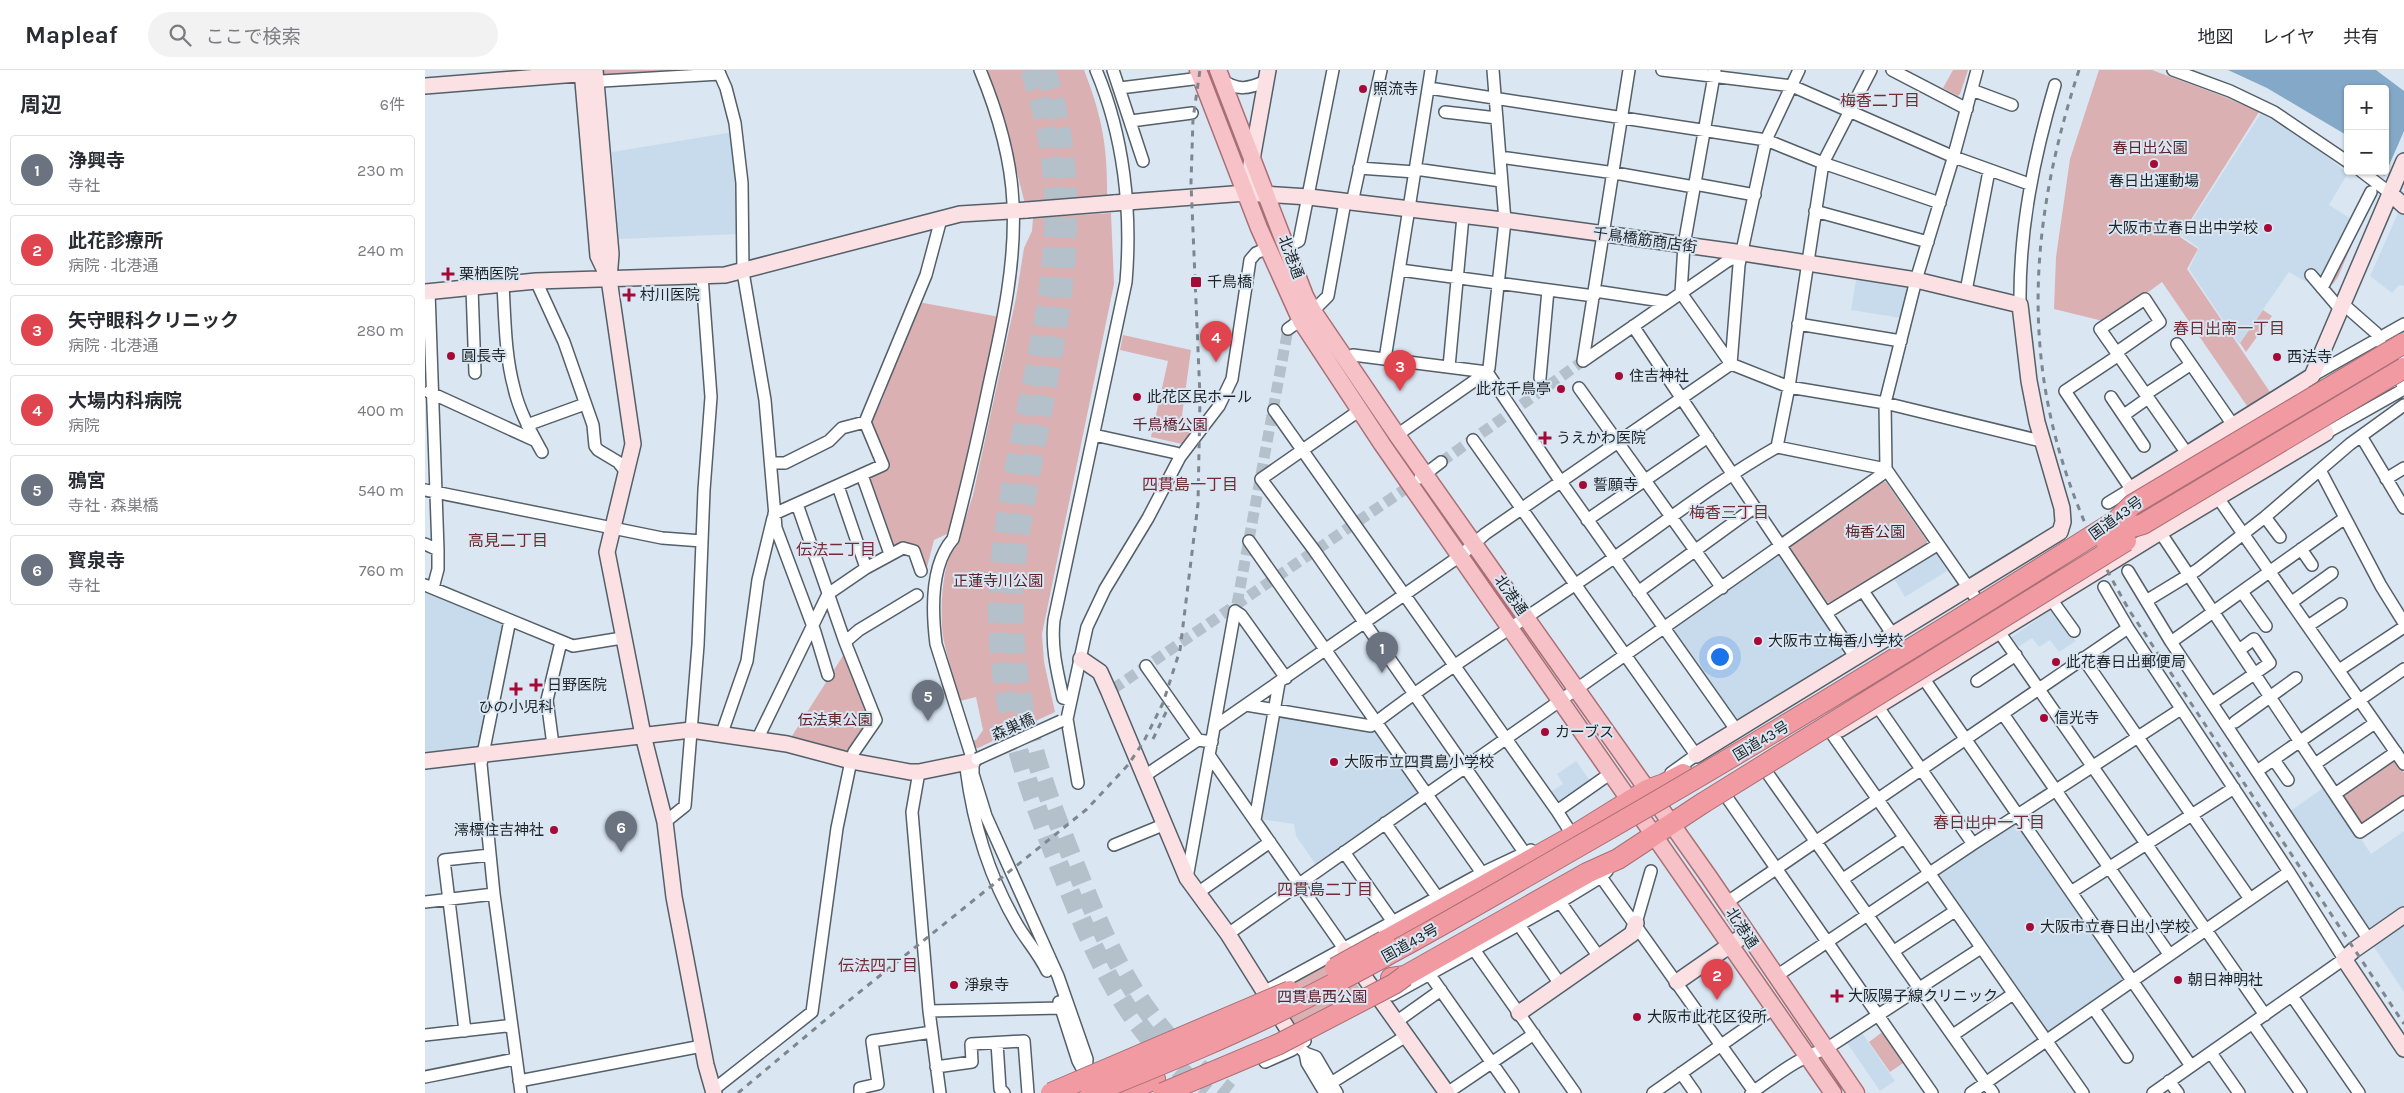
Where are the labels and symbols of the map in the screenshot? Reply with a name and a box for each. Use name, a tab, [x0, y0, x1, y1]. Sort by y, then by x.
place label: 照流寺	[1373, 80, 1418, 98]
marker: 照流寺	[1357, 83, 1369, 95]
district label: 梅香二丁目	[1840, 91, 1920, 110]
park label: 春日出公園	[2112, 139, 2188, 157]
marker: 春日出運動場	[2148, 158, 2160, 170]
place label: 春日出運動場	[2109, 172, 2199, 190]
place label: 大阪市立春日出中学校	[2108, 219, 2258, 237]
marker: 大阪市立春日出中学校	[2262, 222, 2274, 234]
street label: 千鳥橋筋商店街	[1592, 224, 1698, 256]
street label: 北港通	[1275, 233, 1307, 281]
place label: 栗栖医院	[459, 265, 519, 283]
marker: 栗栖医院	[441, 267, 455, 281]
place label: 千鳥橋	[1207, 273, 1252, 291]
marker: 千鳥橋	[1189, 275, 1203, 289]
place label: 村川医院	[640, 286, 700, 304]
marker: 村川医院	[622, 288, 636, 302]
district label: 春日出南一丁目	[2173, 319, 2285, 338]
pin: 4	[1200, 321, 1232, 362]
place label: 圓長寺	[461, 347, 506, 365]
place label: 西法寺	[2287, 348, 2332, 366]
marker: 圓長寺	[445, 350, 457, 362]
pin: 3	[1384, 350, 1416, 391]
marker: 西法寺	[2271, 351, 2283, 363]
place label: 住吉神社	[1629, 367, 1689, 385]
marker: 住吉神社	[1613, 370, 1625, 382]
place label: 此花千鳥亭	[1476, 380, 1551, 398]
marker: 此花千鳥亭	[1555, 383, 1567, 395]
place label: 此花区民ホール	[1147, 388, 1252, 406]
marker: 此花区民ホール	[1131, 391, 1143, 403]
park label: 千鳥橋公園	[1132, 416, 1208, 434]
place label: うえかわ医院	[1556, 429, 1646, 447]
marker: うえかわ医院	[1538, 431, 1552, 445]
district label: 四貫島一丁目	[1142, 475, 1238, 494]
place label: 誓願寺	[1593, 476, 1638, 494]
marker: 誓願寺	[1577, 479, 1589, 491]
street label: 国道43号	[2086, 492, 2146, 544]
district label: 梅香三丁目	[1689, 503, 1769, 522]
park label: 梅香公園	[1845, 523, 1905, 541]
district label: 高見二丁目	[468, 531, 548, 550]
district label: 伝法二丁目	[796, 540, 876, 559]
street label: 北港通	[1491, 571, 1531, 619]
park label: 正蓮寺川公園	[953, 572, 1043, 590]
pin: 1	[1366, 632, 1398, 673]
place label: 大阪市立梅香小学校	[1768, 632, 1903, 650]
marker: 大阪市立梅香小学校	[1752, 635, 1764, 647]
your location	[1707, 644, 1733, 670]
place label: 此花春日出郵便局	[2066, 653, 2186, 671]
marker: 此花春日出郵便局	[2050, 656, 2062, 668]
place label: 日野医院	[547, 676, 607, 694]
marker: 日野医院	[529, 678, 543, 692]
pin: 5	[912, 680, 944, 721]
marker: ひの小児科	[509, 682, 523, 696]
place label: ひの小児科	[478, 698, 554, 716]
place label: 信光寺	[2054, 709, 2099, 727]
street label: 森巣橋	[989, 710, 1037, 744]
park label: 伝法東公園	[797, 711, 873, 729]
marker: 信光寺	[2038, 712, 2050, 724]
street label: 国道43号	[1730, 717, 1792, 765]
place label: カーブス	[1555, 723, 1614, 741]
marker: カーブス	[1539, 726, 1551, 738]
place label: 大阪市立四貫島小学校	[1344, 753, 1494, 771]
marker: 大阪市立四貫島小学校	[1328, 756, 1340, 768]
pin: 6	[605, 811, 637, 852]
district label: 春日出中一丁目	[1933, 813, 2045, 832]
place label: 澪標住吉神社	[454, 821, 544, 839]
marker: 澪標住吉神社	[548, 824, 560, 836]
district label: 四貫島二丁目	[1277, 880, 1373, 899]
street label: 北港通	[1722, 904, 1762, 952]
place label: 大阪市立春日出小学校	[2040, 918, 2190, 936]
street label: 国道43号	[1378, 920, 1442, 966]
marker: 大阪市立春日出小学校	[2024, 921, 2036, 933]
district label: 伝法四丁目	[838, 956, 918, 975]
pin: 2	[1701, 959, 1733, 1000]
place label: 朝日神明社	[2188, 971, 2263, 989]
marker: 朝日神明社	[2172, 974, 2184, 986]
place label: 淨泉寺	[964, 976, 1009, 994]
marker: 淨泉寺	[948, 979, 960, 991]
place label: 大阪陽子線クリニック	[1848, 987, 1998, 1005]
park label: 四貫島西公園	[1277, 988, 1367, 1006]
marker: 大阪陽子線クリニック	[1830, 989, 1844, 1003]
place label: 大阪市此花区役所	[1647, 1008, 1767, 1026]
marker: 大阪市此花区役所	[1631, 1011, 1643, 1023]

